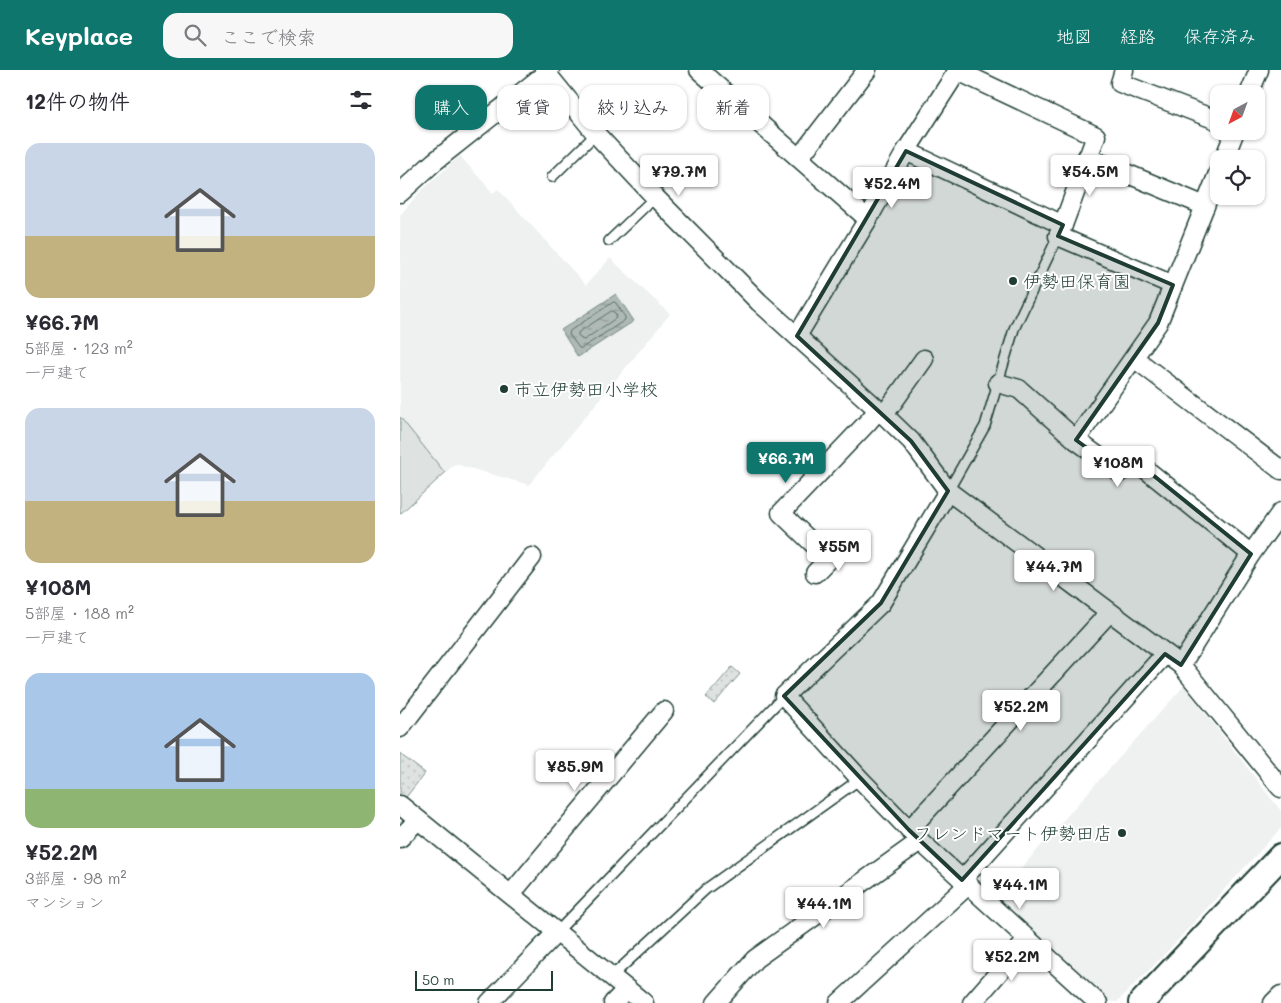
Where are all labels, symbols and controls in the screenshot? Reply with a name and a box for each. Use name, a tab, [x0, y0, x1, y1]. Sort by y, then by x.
search box	[163, 13, 513, 58]
text: Keyplace	[25, 20, 133, 51]
icon: search	[181, 21, 209, 49]
text: ここで検索	[221, 24, 316, 49]
text: 地図	[1056, 24, 1092, 48]
text: 経路	[1120, 24, 1156, 48]
text: 保存済み	[1184, 24, 1256, 48]
chip: 購入	[415, 85, 487, 130]
chip: 賃貸	[497, 85, 569, 130]
chip: 絞り込み	[579, 85, 687, 130]
chip: 新着	[697, 85, 769, 130]
north arrow	[1210, 85, 1265, 140]
map controls	[1210, 85, 1265, 205]
icon: filters	[347, 86, 375, 114]
text: 12件の物件	[25, 87, 130, 114]
button: locate	[1210, 150, 1265, 205]
pin: ¥79.7M	[638, 154, 720, 197]
pin: ¥54.5M	[1049, 154, 1131, 197]
text: ¥79.7M	[651, 160, 707, 181]
text: ¥54.5M	[1061, 160, 1119, 181]
pin: ¥52.4M	[851, 166, 933, 209]
text: ¥52.4M	[864, 172, 920, 193]
icon: home	[155, 175, 245, 265]
place label: 伊勢田保育園	[1023, 269, 1131, 293]
marker: 伊勢田保育園	[1007, 275, 1019, 287]
text: ¥66.7M	[25, 308, 99, 335]
text: 5部屋 · 123 m²	[25, 337, 133, 358]
text: 一戸建て	[25, 361, 89, 382]
place label: 市立伊勢田小学校	[514, 377, 658, 401]
marker: 市立伊勢田小学校	[498, 383, 510, 395]
icon: home	[155, 440, 245, 530]
pin: ¥66.7M	[745, 442, 827, 484]
pin: ¥108M	[1083, 446, 1153, 488]
text: ¥66.7M	[758, 447, 814, 468]
text: ¥108M	[1093, 451, 1143, 472]
pin: ¥55M	[809, 530, 869, 572]
text: ¥55M	[818, 535, 860, 556]
pin: ¥44.7M	[1013, 550, 1095, 592]
text: ¥44.7M	[1025, 555, 1083, 576]
text: ¥108M	[25, 573, 92, 600]
text: 5部屋 · 188 m²	[25, 602, 134, 623]
text: 一戸建て	[25, 626, 89, 647]
pin: ¥52.2M	[980, 690, 1062, 732]
text: ¥52.2M	[993, 695, 1049, 716]
icon: home	[155, 705, 245, 795]
pin: ¥85.9M	[534, 750, 616, 792]
text: ¥85.9M	[546, 755, 604, 776]
place label: フレンドマート伊勢田店	[914, 821, 1112, 845]
marker: フレンドマート伊勢田店	[1116, 827, 1128, 839]
text: ¥52.2M	[25, 838, 98, 865]
text: 3部屋 · 98 m²	[25, 867, 127, 888]
pin: ¥44.1M	[979, 868, 1061, 910]
text: ¥44.1M	[992, 873, 1048, 894]
pin: ¥44.1M	[783, 886, 865, 929]
text: マンション	[25, 891, 104, 912]
text: ¥44.1M	[796, 892, 852, 913]
pin: ¥52.2M	[971, 940, 1053, 982]
text: ¥52.2M	[984, 945, 1040, 966]
scale bar	[415, 968, 552, 991]
text: 50 m	[422, 970, 454, 989]

